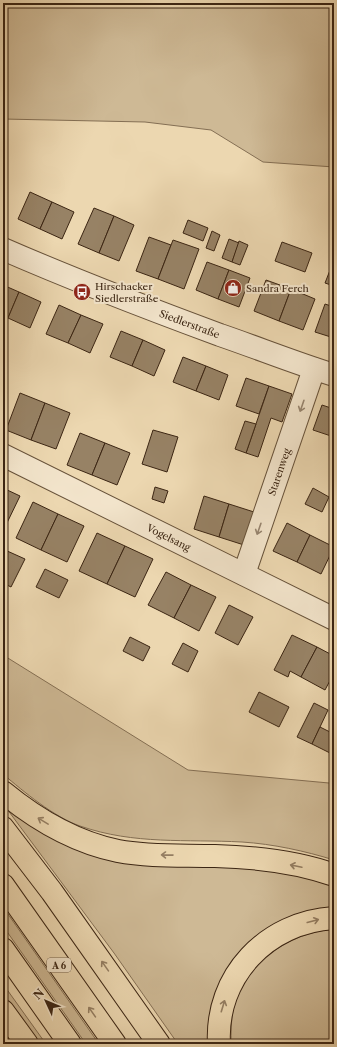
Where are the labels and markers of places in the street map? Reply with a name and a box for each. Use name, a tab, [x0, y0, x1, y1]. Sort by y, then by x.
shop icon: Sandra Ferch	[223, 278, 243, 298]
place label: Hirschacker Siedlerstraße	[95, 280, 159, 305]
bus stop icon: Hirschacker Siedlerstraße	[72, 282, 92, 302]
place label: Sandra Ferch	[246, 282, 310, 295]

